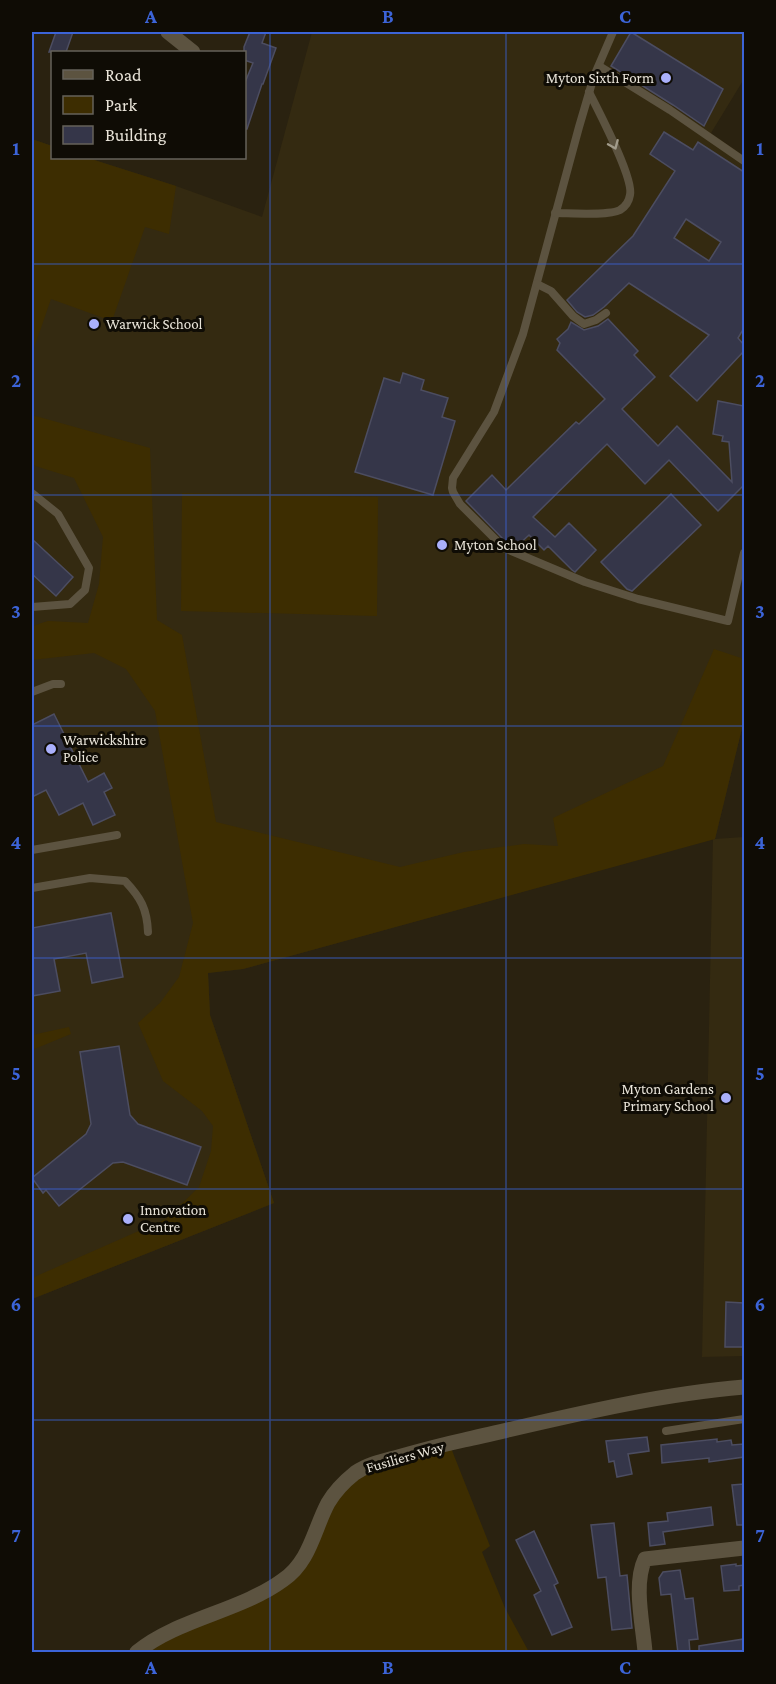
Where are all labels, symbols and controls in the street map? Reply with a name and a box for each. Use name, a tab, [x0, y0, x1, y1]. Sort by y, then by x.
text: A	[144, 5, 158, 27]
text: B	[382, 5, 394, 27]
text: C	[619, 5, 631, 27]
legend	[51, 51, 246, 159]
text: Road	[105, 65, 142, 85]
place label: Myton Sixth Form	[546, 70, 654, 87]
marker: Myton Sixth Form	[659, 71, 673, 85]
text: Park	[105, 95, 137, 115]
text: Building	[105, 125, 167, 145]
text: 1	[12, 137, 20, 159]
text: 1	[756, 137, 764, 159]
one-way arrow	[607, 138, 619, 149]
place label: Warwick School	[106, 316, 203, 332]
marker: Warwick School	[87, 317, 101, 331]
text: 2	[11, 369, 21, 391]
text: 2	[755, 369, 765, 391]
place label: Myton School	[454, 537, 537, 554]
marker: Myton School	[435, 538, 449, 552]
text: 3	[11, 600, 21, 622]
text: 3	[755, 600, 765, 622]
place label: Warwickshire Police	[63, 732, 147, 765]
marker: Warwickshire Police	[44, 742, 58, 756]
text: 4	[11, 831, 22, 853]
text: 4	[755, 831, 766, 853]
text: 5	[11, 1062, 21, 1084]
text: 5	[755, 1062, 765, 1084]
place label: Myton Gardens Primary School	[622, 1081, 714, 1115]
marker: Myton Gardens Primary School	[719, 1091, 733, 1105]
place label: Innovation Centre	[140, 1202, 206, 1235]
marker: Innovation Centre	[121, 1212, 135, 1226]
text: 6	[11, 1293, 21, 1315]
text: 6	[755, 1293, 765, 1315]
street label: Fusiliers Way	[364, 1438, 446, 1477]
text: 7	[11, 1524, 21, 1546]
text: 7	[755, 1524, 765, 1546]
text: A	[144, 1656, 158, 1678]
text: B	[382, 1656, 394, 1678]
text: C	[619, 1656, 631, 1678]

